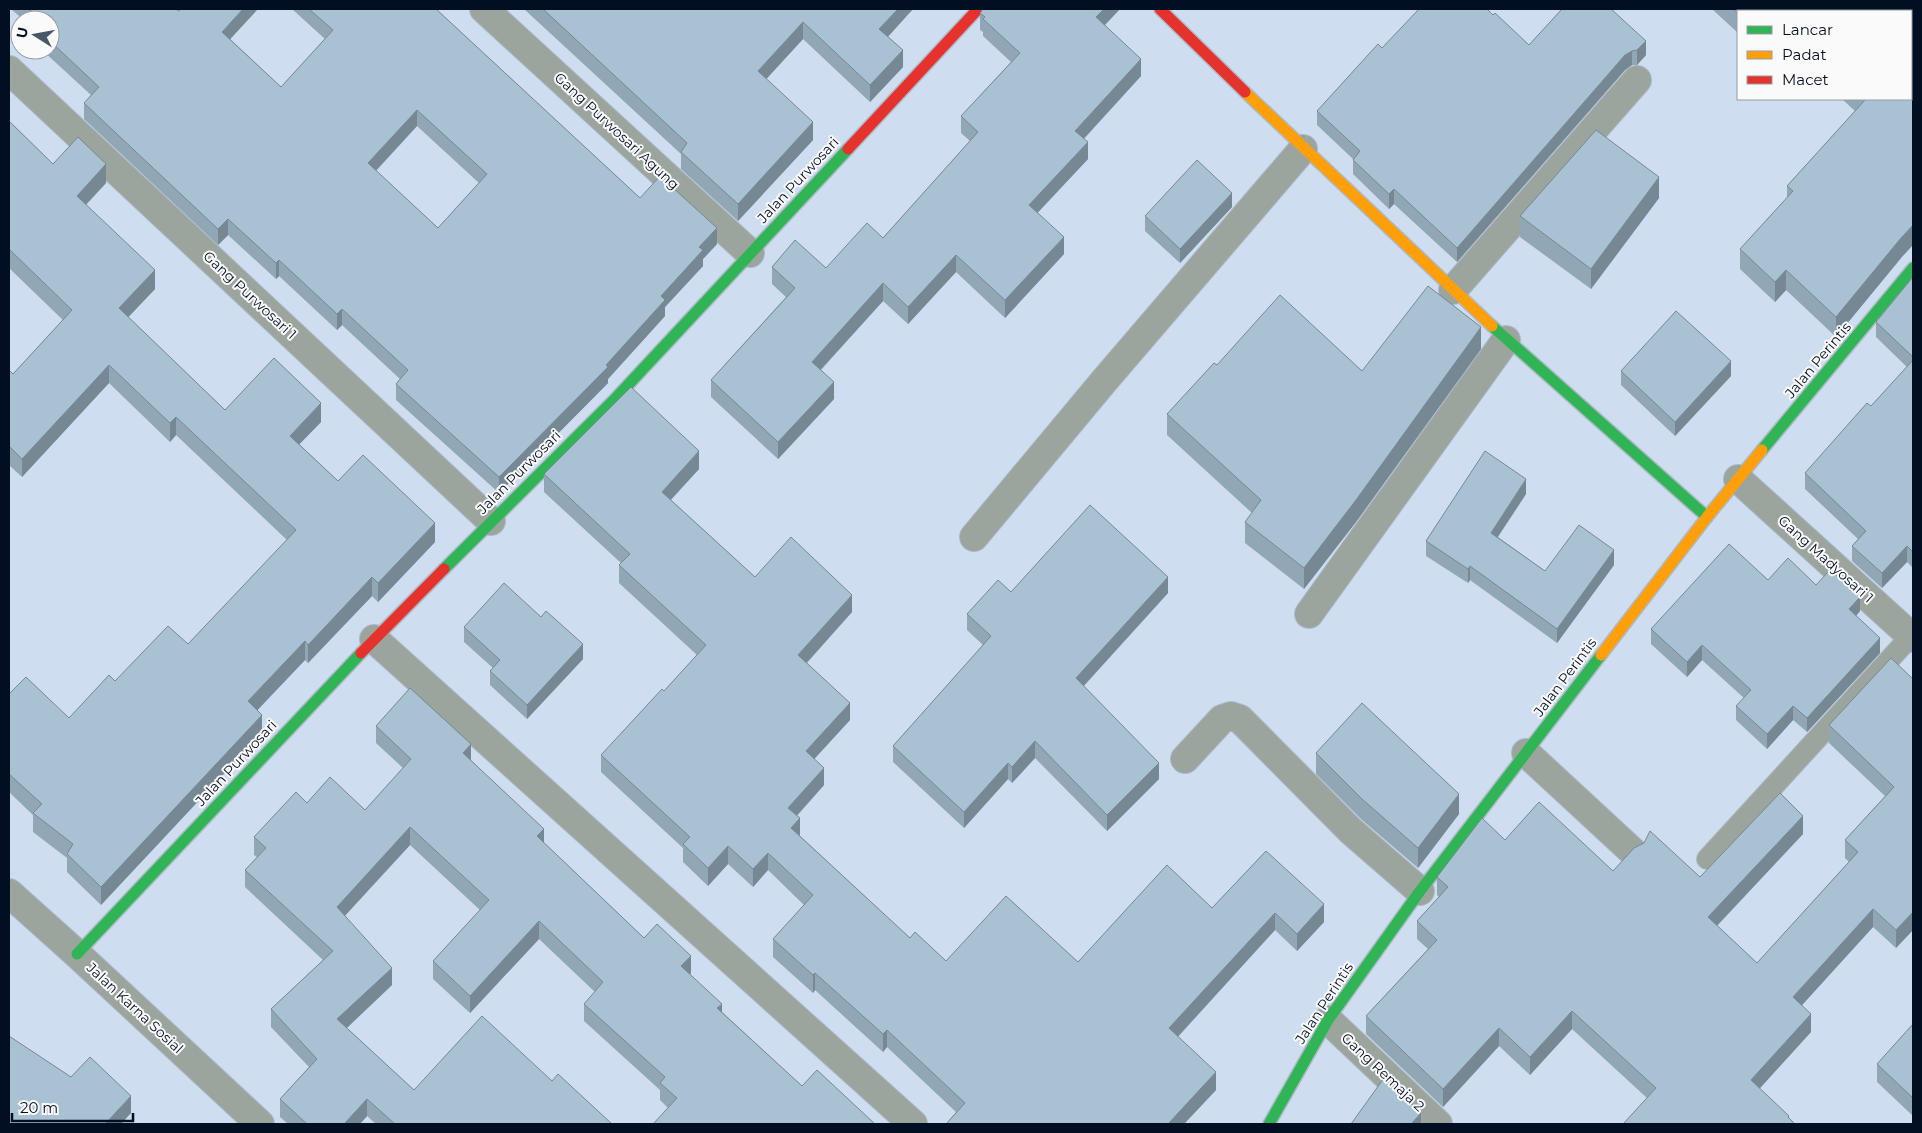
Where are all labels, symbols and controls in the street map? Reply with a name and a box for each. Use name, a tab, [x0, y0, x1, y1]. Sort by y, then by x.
north arrow	[10, 10, 60, 60]
legend	[1737, 10, 1912, 100]
text: Lancar	[1782, 20, 1833, 39]
text: U	[12, 25, 32, 40]
text: Padat	[1782, 45, 1827, 64]
street label: Gang Purwosari Agung	[551, 68, 683, 194]
text: Macet	[1782, 70, 1829, 89]
street label: Jalan Purwosari	[753, 133, 842, 227]
street label: Gang Purwosari 1	[200, 247, 300, 343]
street label: Jalan Perintis	[1780, 318, 1855, 402]
street label: Jalan Purwosari	[473, 426, 565, 518]
street label: Gang Madyosari 1	[1775, 511, 1877, 607]
street label: Jalan Perintis	[1529, 634, 1601, 721]
street label: Jalan Purwosari	[191, 716, 280, 810]
street label: Jalan Karna Sosial	[82, 958, 187, 1057]
street label: Jalan Perintis	[1290, 959, 1357, 1048]
street label: Gang Remaja 2	[1338, 1029, 1428, 1115]
scale bar	[12, 1090, 134, 1122]
text: 20 m	[20, 1098, 58, 1117]

